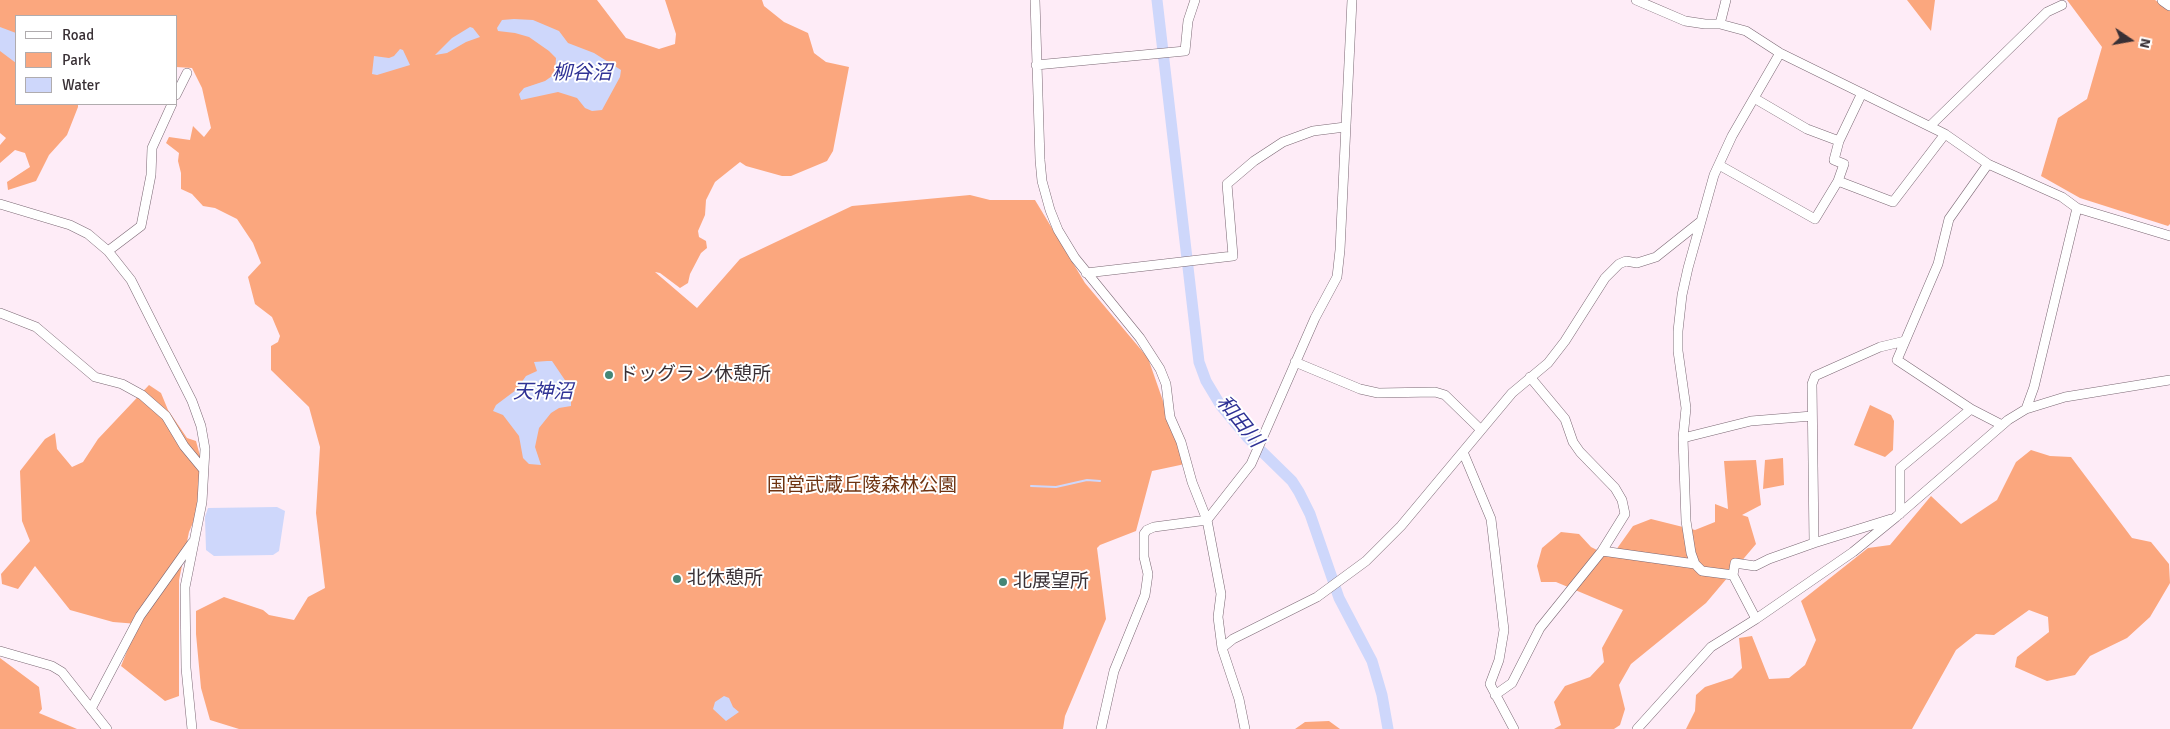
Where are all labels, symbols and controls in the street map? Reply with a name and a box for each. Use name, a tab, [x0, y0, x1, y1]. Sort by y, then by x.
legend	[15, 15, 178, 105]
north arrow	[2105, 15, 2155, 65]
text: Road	[62, 26, 94, 44]
text: N	[2136, 37, 2154, 50]
text: Park	[62, 51, 91, 69]
water label: 柳谷沼	[552, 62, 612, 86]
text: Water	[62, 76, 100, 94]
place label: ドッグラン休憩所	[619, 364, 771, 386]
marker: ドッグラン休憩所	[603, 369, 615, 381]
water label: 天神沼	[513, 381, 573, 405]
water label: 和田川	[1211, 391, 1267, 453]
park label: 国営武蔵丘陵森林公園	[767, 475, 957, 497]
place label: 北休憩所	[687, 568, 763, 590]
place label: 北展望所	[1013, 571, 1089, 593]
marker: 北休憩所	[671, 573, 683, 585]
marker: 北展望所	[997, 576, 1009, 588]

